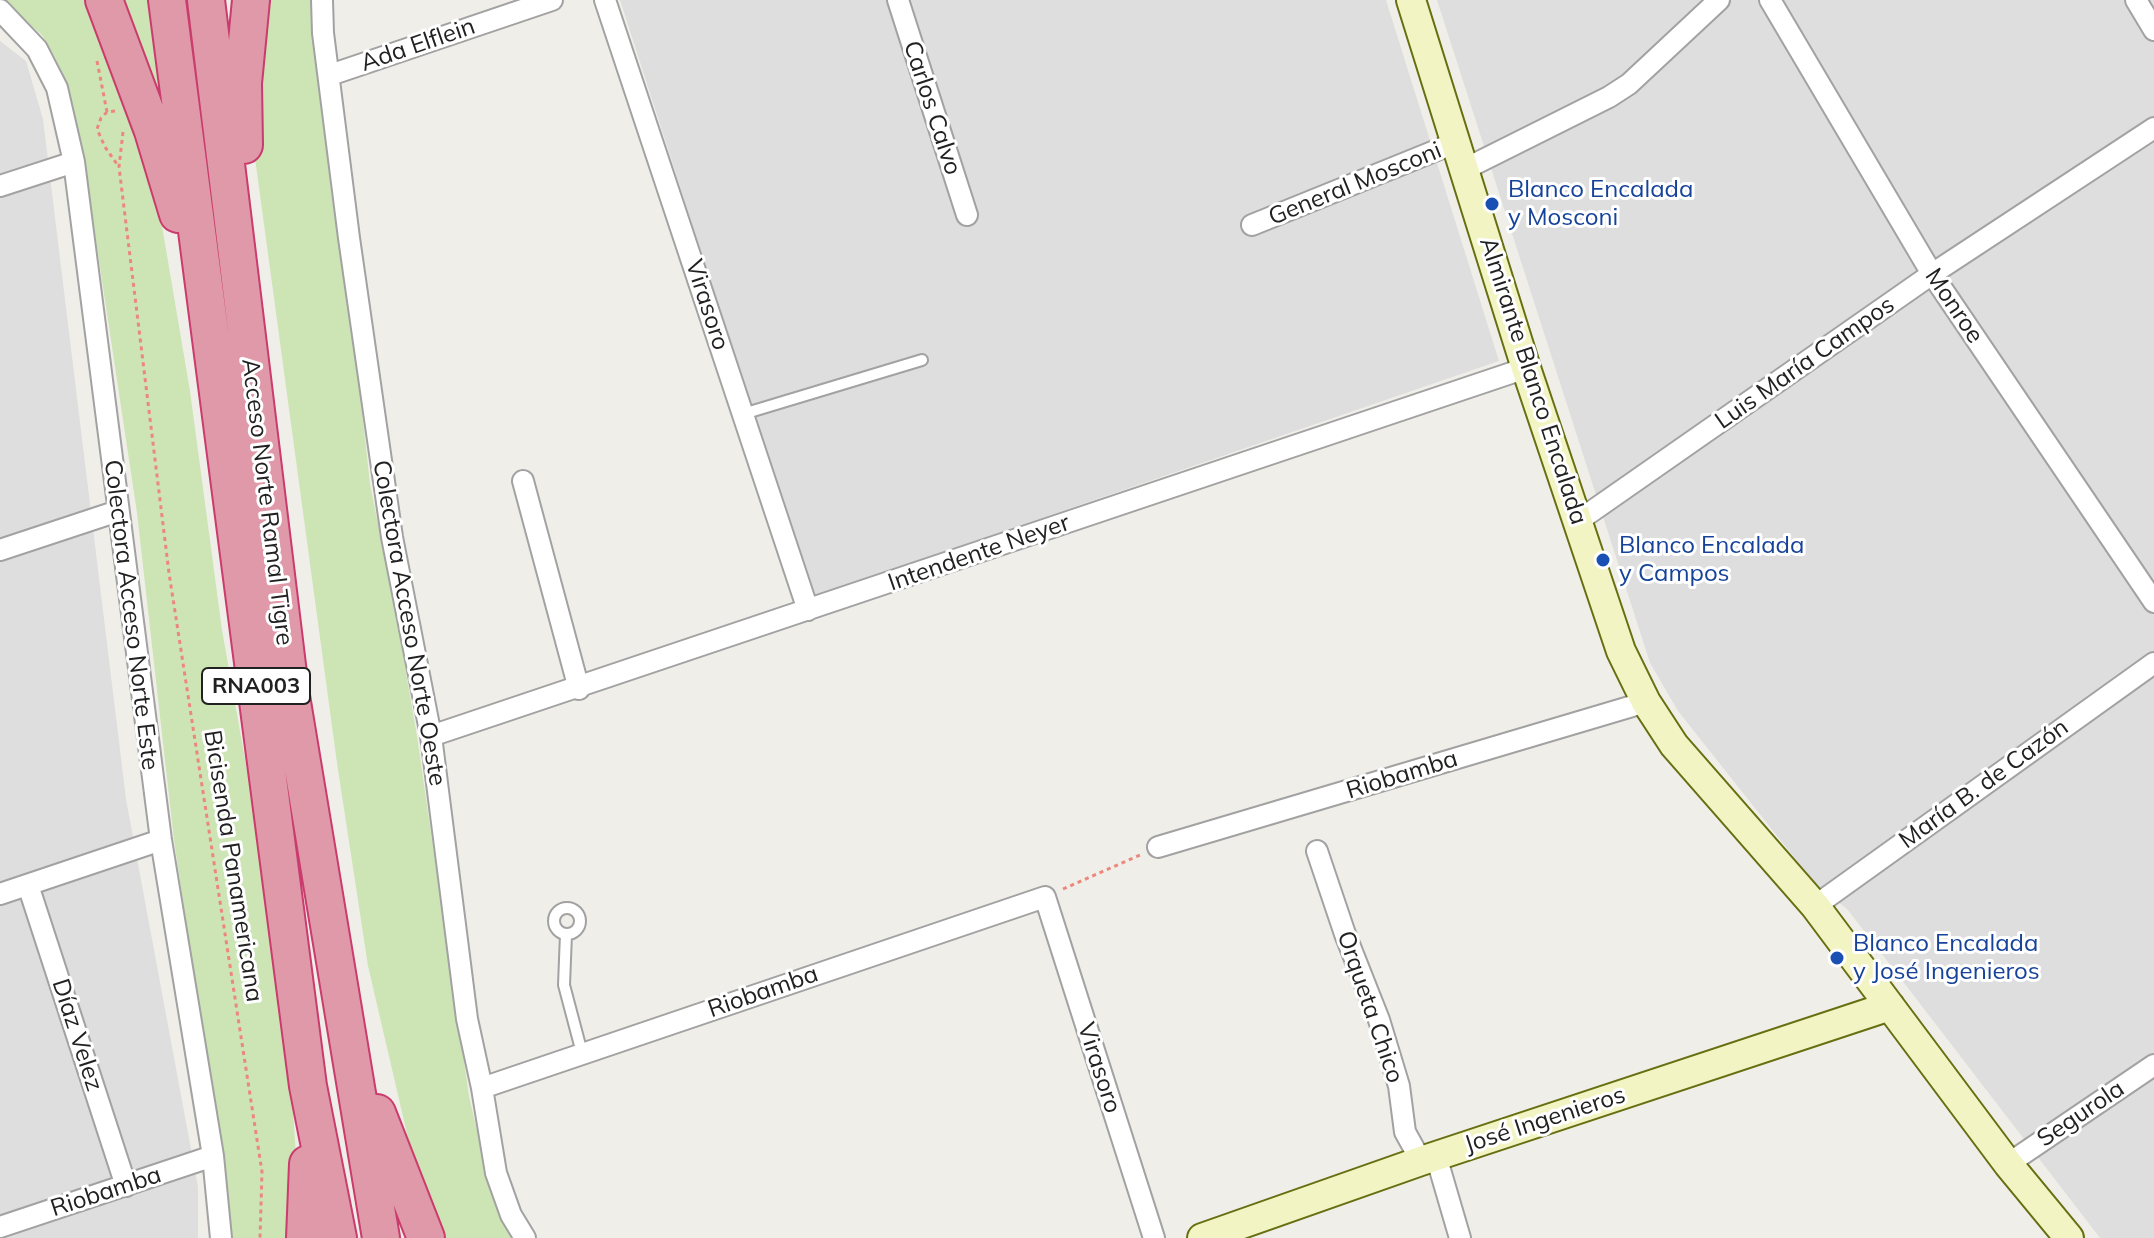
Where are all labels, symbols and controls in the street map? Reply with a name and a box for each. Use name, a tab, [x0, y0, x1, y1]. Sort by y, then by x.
street label: Ada Elflein	[357, 12, 479, 78]
street label: Carlos Calvo	[897, 37, 967, 179]
street label: General Mosconi	[1264, 136, 1446, 232]
place label: Blanco Encalada y Mosconi	[1508, 176, 1693, 232]
marker: Blanco Encalada y Mosconi	[1483, 195, 1501, 213]
street label: Almirante Blanco Encalada	[1473, 234, 1593, 528]
street label: Virasoro	[679, 256, 735, 354]
street label: Monroe	[1919, 263, 1989, 349]
street label: Luis María Campos	[1710, 290, 1900, 436]
street label: Acceso Norte Ramal Tigre	[235, 357, 299, 647]
street label: Colectora Acceso Norte Este	[98, 458, 164, 772]
street label: Colectora Acceso Norte Oeste	[366, 458, 452, 788]
street label: Intendente Neyer	[885, 508, 1073, 598]
place label: Blanco Encalada y Campos	[1619, 532, 1804, 588]
marker: Blanco Encalada y Campos	[1594, 551, 1612, 569]
road number: RNA003	[202, 668, 310, 704]
street label: María B. de Cazón	[1894, 713, 2074, 855]
street label: Bicisenda Panamericana	[197, 728, 269, 1004]
street label: Riobamba	[1343, 744, 1461, 806]
street label: Orqueta Chico	[1331, 927, 1409, 1087]
place label: Blanco Encalada y José Ingenieros	[1853, 930, 2040, 986]
marker: Blanco Encalada y José Ingenieros	[1828, 949, 1846, 967]
street label: Riobamba	[704, 960, 822, 1024]
street label: Díaz Velez	[45, 975, 109, 1095]
street label: Virasoro	[1071, 1019, 1127, 1117]
street label: Segurola	[2032, 1074, 2130, 1154]
street label: José Ingenieros	[1461, 1080, 1629, 1160]
street label: Riobamba	[47, 1161, 165, 1223]

